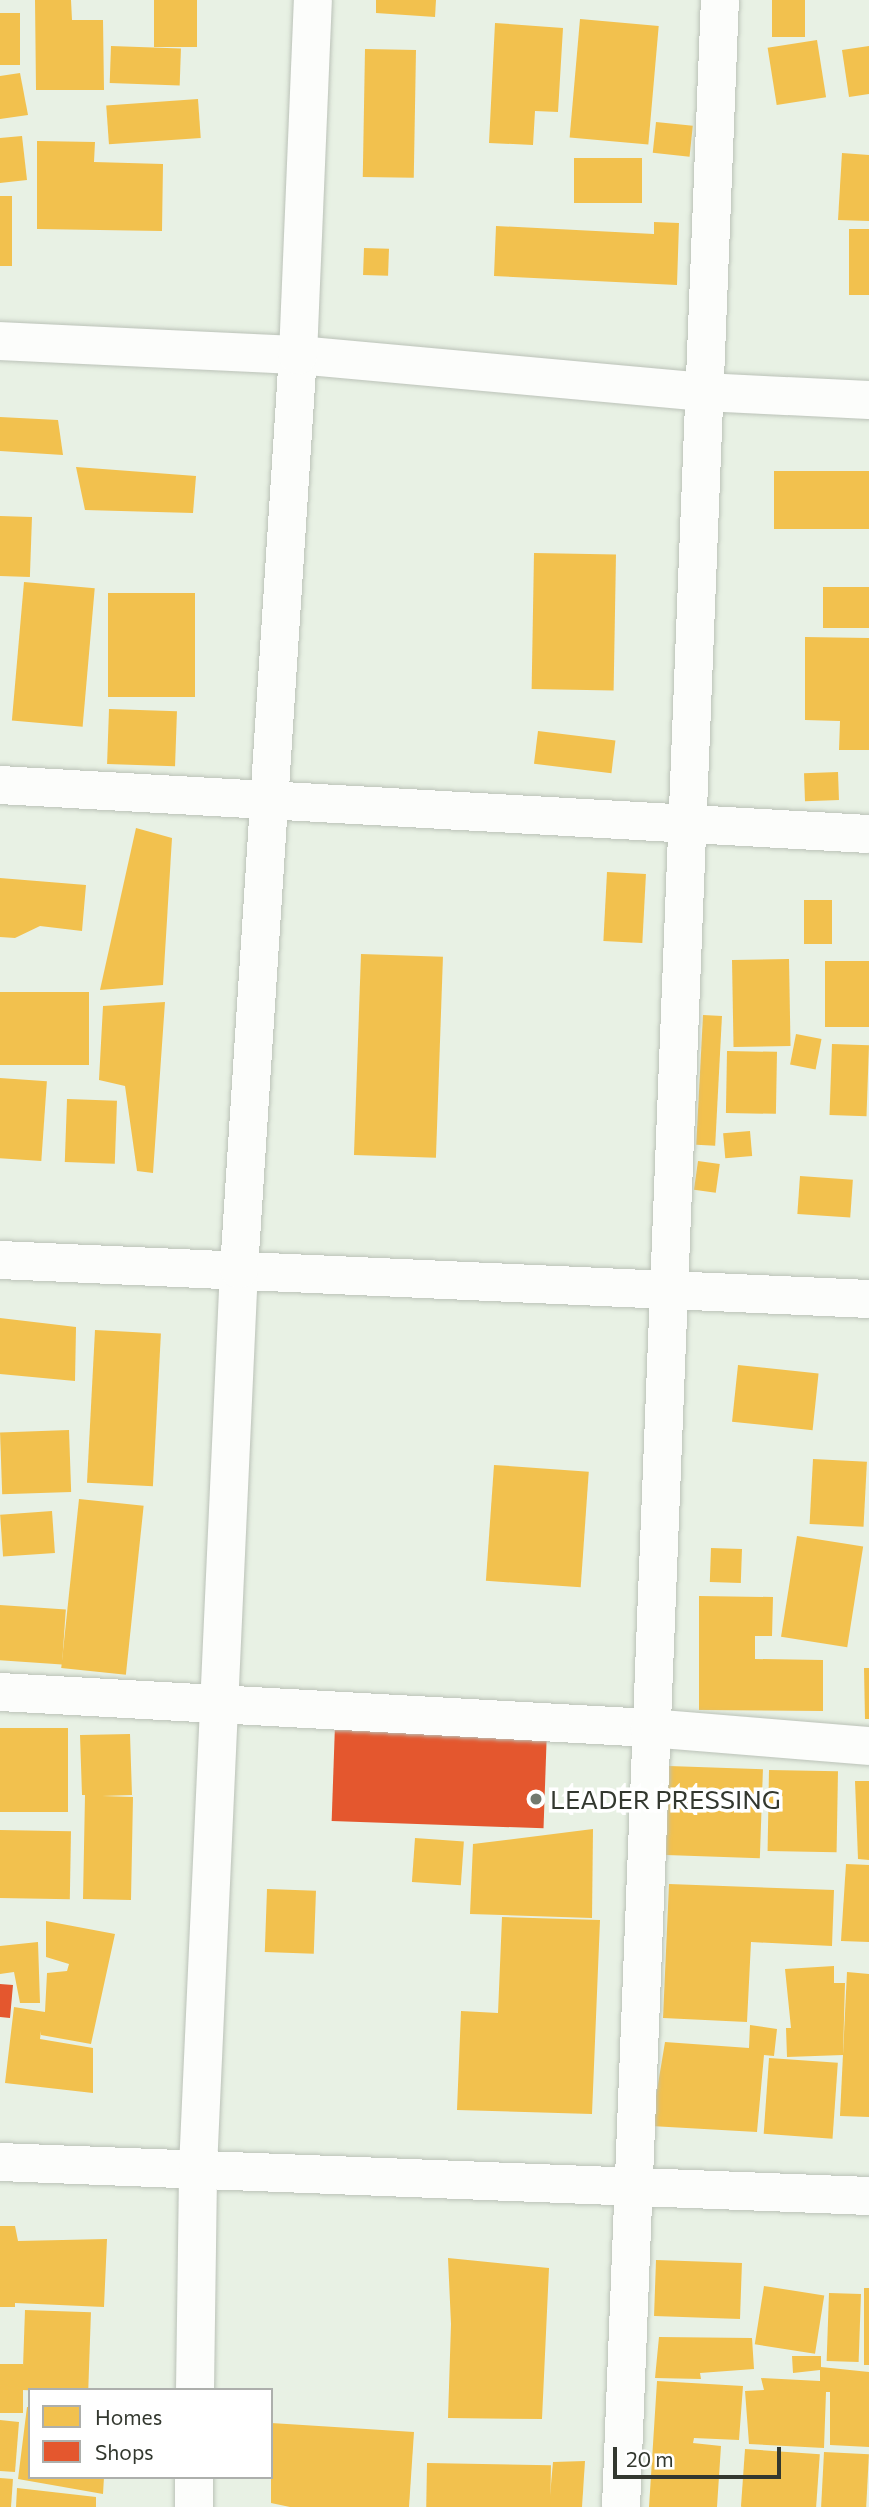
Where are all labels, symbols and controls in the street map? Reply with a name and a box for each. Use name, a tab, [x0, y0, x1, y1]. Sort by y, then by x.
place label: LEADER PRESSING	[550, 1783, 781, 1815]
marker: LEADER PRESSING	[528, 1791, 544, 1807]
legend	[28, 2388, 273, 2479]
text: Homes	[95, 2404, 162, 2429]
scale bar	[617, 2434, 785, 2478]
text: Shops	[95, 2439, 154, 2464]
text: 20 m	[626, 2446, 674, 2471]

